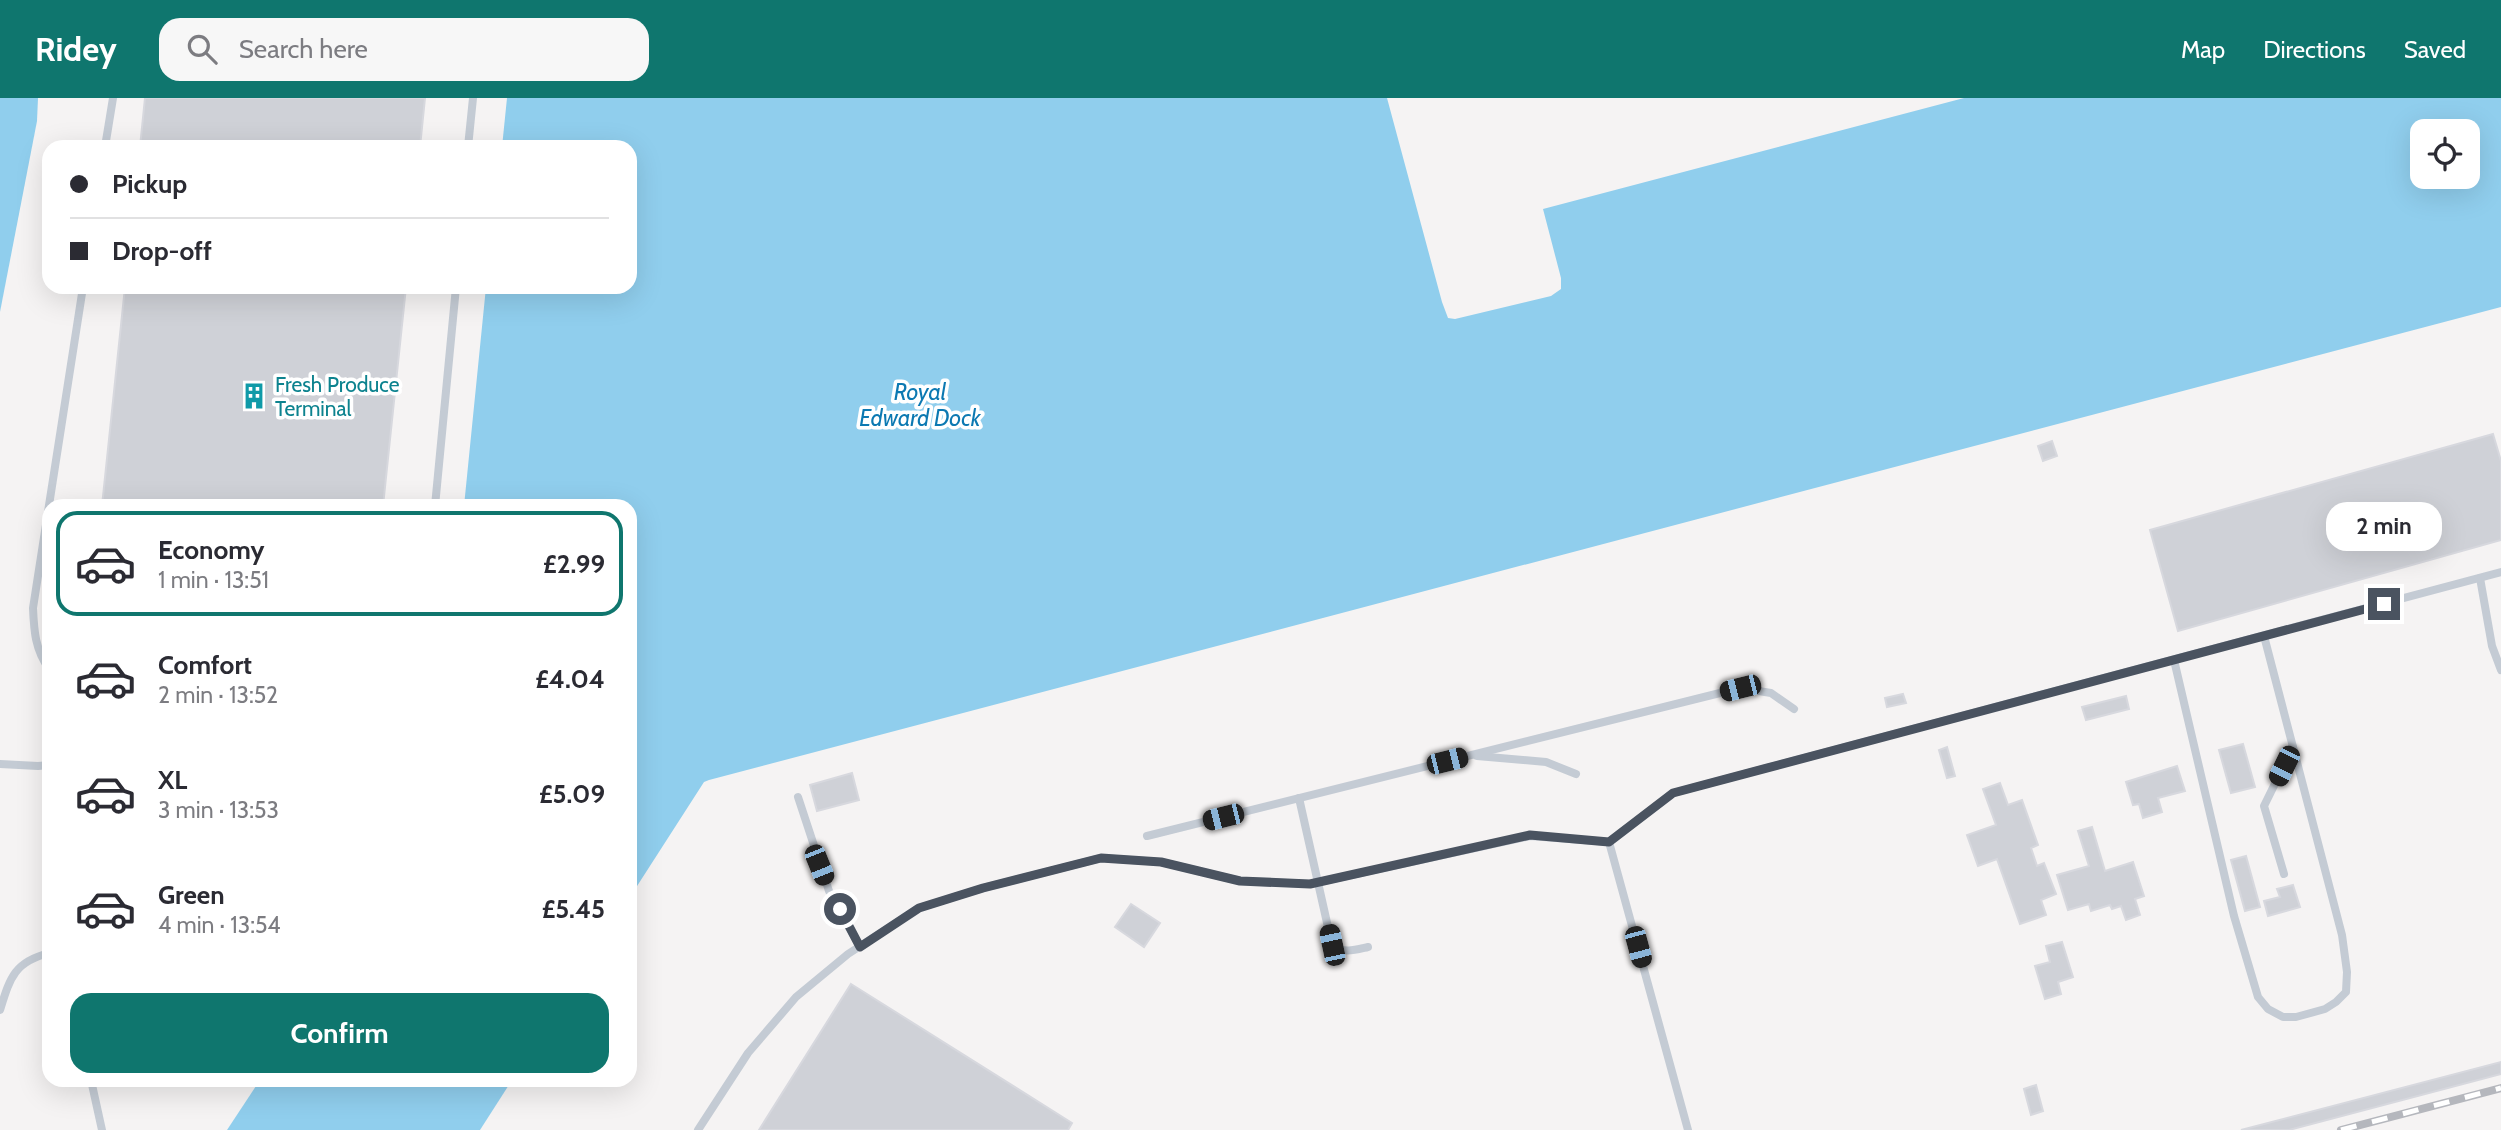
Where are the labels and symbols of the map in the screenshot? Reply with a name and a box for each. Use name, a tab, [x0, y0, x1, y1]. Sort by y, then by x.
place label: Fresh Produce Terminal	[275, 372, 400, 421]
water label: Royal Edward Dock	[859, 378, 982, 432]
building icon: Fresh Produce Terminal	[239, 381, 269, 411]
callout: 2 min	[2326, 503, 2442, 552]
route end	[2368, 588, 2400, 620]
car	[1718, 673, 1763, 703]
car	[2266, 743, 2303, 789]
car	[1425, 746, 1470, 776]
car	[1201, 802, 1246, 832]
car	[802, 842, 837, 888]
route start	[824, 893, 856, 925]
car	[1318, 922, 1347, 968]
car	[1623, 924, 1654, 970]

